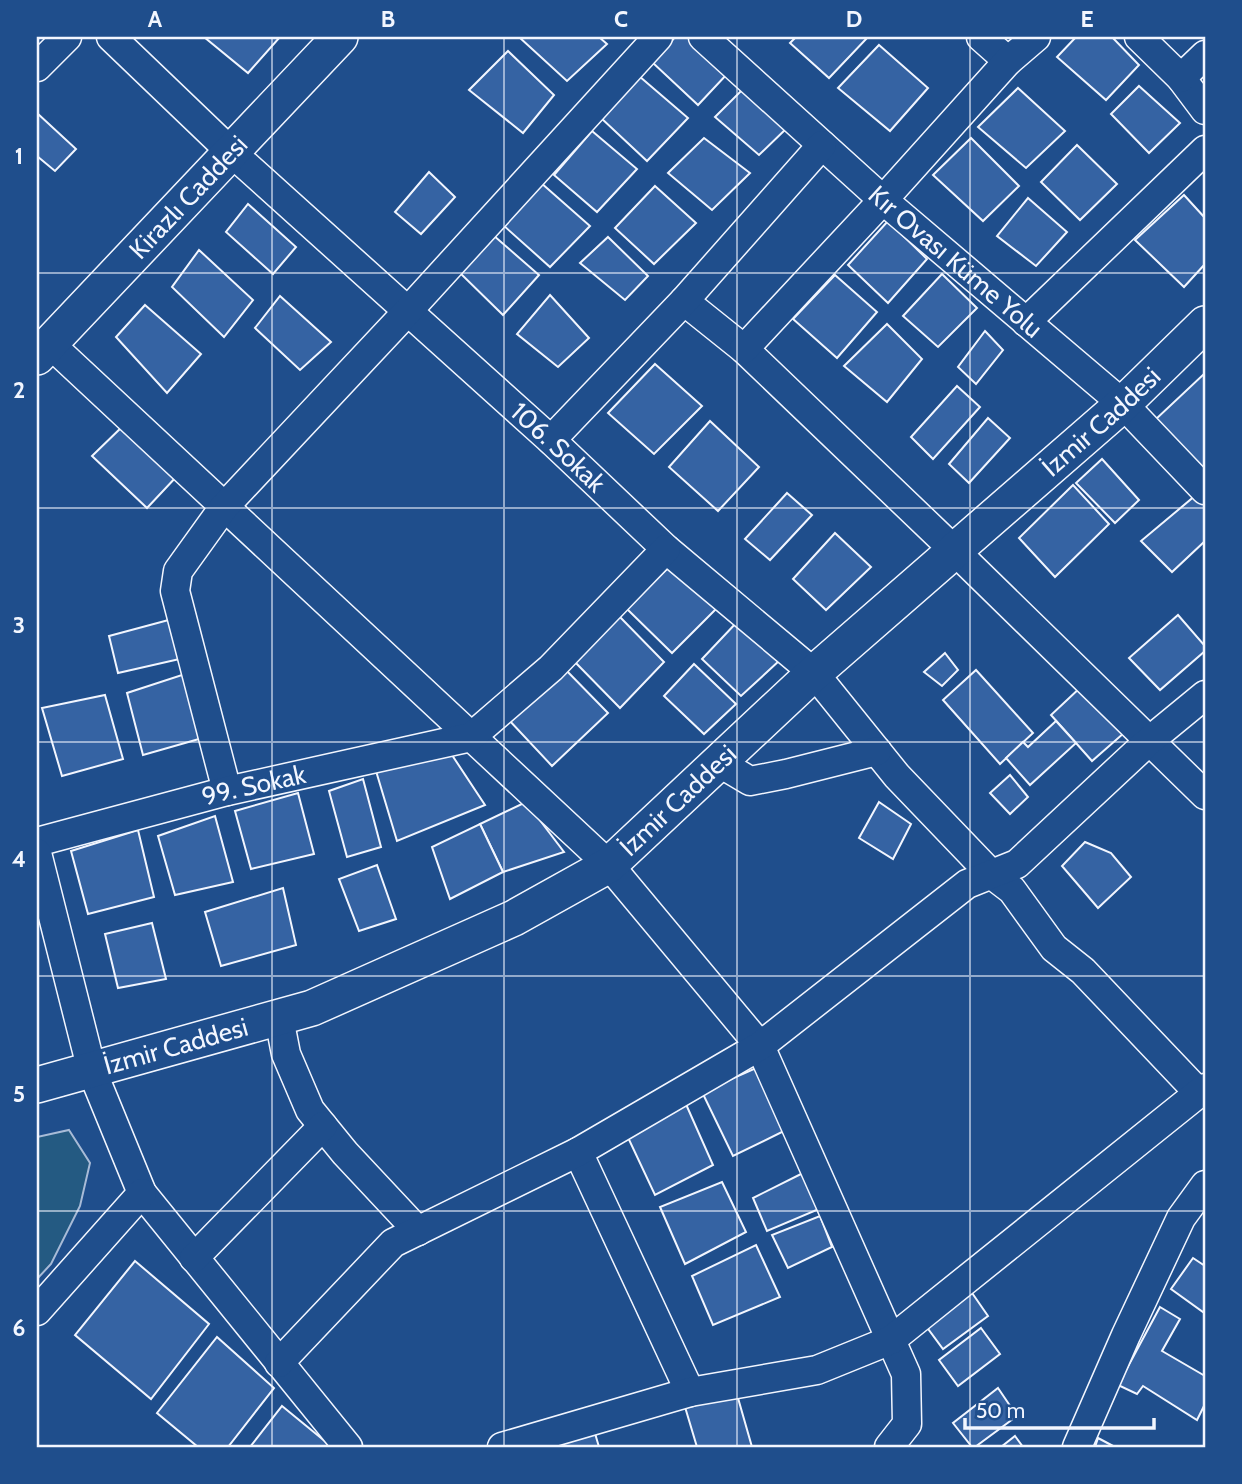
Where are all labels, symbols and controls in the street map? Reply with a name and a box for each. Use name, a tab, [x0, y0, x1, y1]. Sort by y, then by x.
text: A	[148, 5, 163, 33]
text: B	[381, 5, 395, 33]
text: C	[614, 5, 628, 33]
text: D	[846, 5, 862, 33]
text: E	[1080, 5, 1094, 33]
street label: Kirazlı Caddesi	[122, 129, 254, 266]
text: 1	[15, 142, 23, 170]
street label: Kır Ovası Küme Yolu	[862, 179, 1049, 345]
street label: İzmir Caddesi	[1035, 360, 1167, 483]
text: 2	[13, 376, 25, 404]
street label: 106. Sokak	[504, 396, 612, 499]
text: 3	[13, 611, 25, 639]
street label: İzmir Caddesi	[613, 738, 743, 863]
street label: 99. Sokak	[198, 758, 309, 813]
text: 4	[12, 845, 26, 873]
street label: İzmir Caddesi	[100, 1011, 251, 1082]
text: 5	[13, 1080, 25, 1108]
text: 6	[13, 1314, 25, 1342]
scale bar	[965, 1386, 1154, 1430]
text: 50 m	[976, 1398, 1025, 1423]

